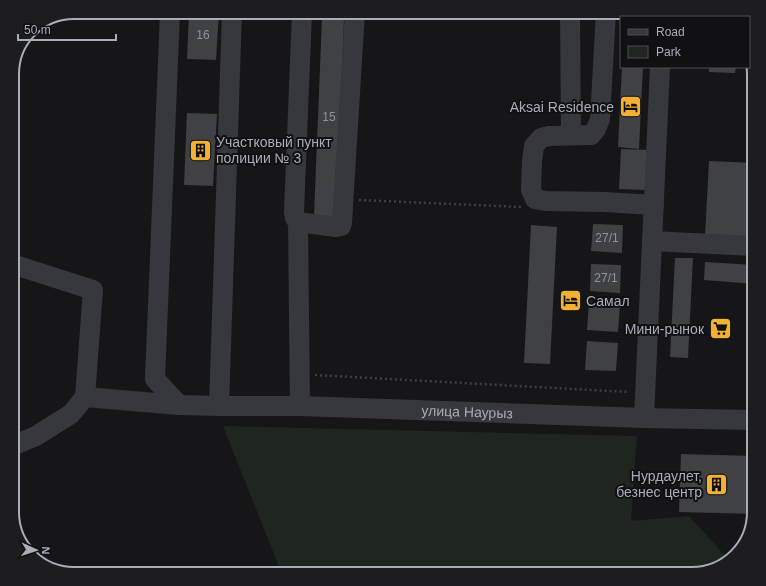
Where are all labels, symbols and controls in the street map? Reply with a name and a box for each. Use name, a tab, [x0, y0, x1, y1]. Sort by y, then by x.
scale bar	[18, 16, 116, 42]
legend	[620, 16, 750, 68]
text: 50 m	[24, 23, 51, 37]
text: Road	[656, 25, 685, 39]
house number: 16	[196, 28, 210, 42]
text: Park	[656, 45, 682, 59]
hotel icon: Aksai Residence	[617, 94, 643, 120]
place label: Aksai Residence	[510, 99, 614, 115]
house number: 15	[322, 110, 336, 124]
place label: Участковый пункт полиции № 3	[216, 134, 332, 166]
building icon: Участковый пункт полиции № 3	[187, 137, 213, 163]
house number: 27/1	[595, 231, 619, 245]
house number: 27/1	[594, 271, 618, 285]
hotel icon: Самал	[557, 288, 583, 314]
place label: Самал	[586, 293, 630, 309]
supermarket icon: Мини-рынок	[707, 316, 733, 342]
place label: Мини-рынок	[625, 321, 705, 337]
street label: улица Наурыз	[421, 402, 513, 421]
place label: Нурдаулет, безнес центр	[616, 468, 702, 500]
building icon: Нурдаулет, безнес центр	[704, 471, 730, 497]
north arrow	[16, 530, 56, 570]
text: N	[40, 546, 52, 555]

